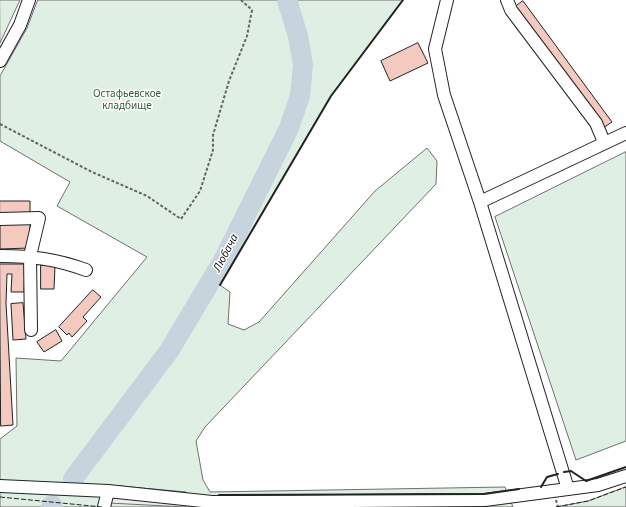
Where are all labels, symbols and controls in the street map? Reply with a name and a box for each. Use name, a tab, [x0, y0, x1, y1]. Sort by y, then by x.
park label: Остафьевское кладбище	[93, 88, 161, 112]
water label: Любача	[211, 232, 241, 274]

